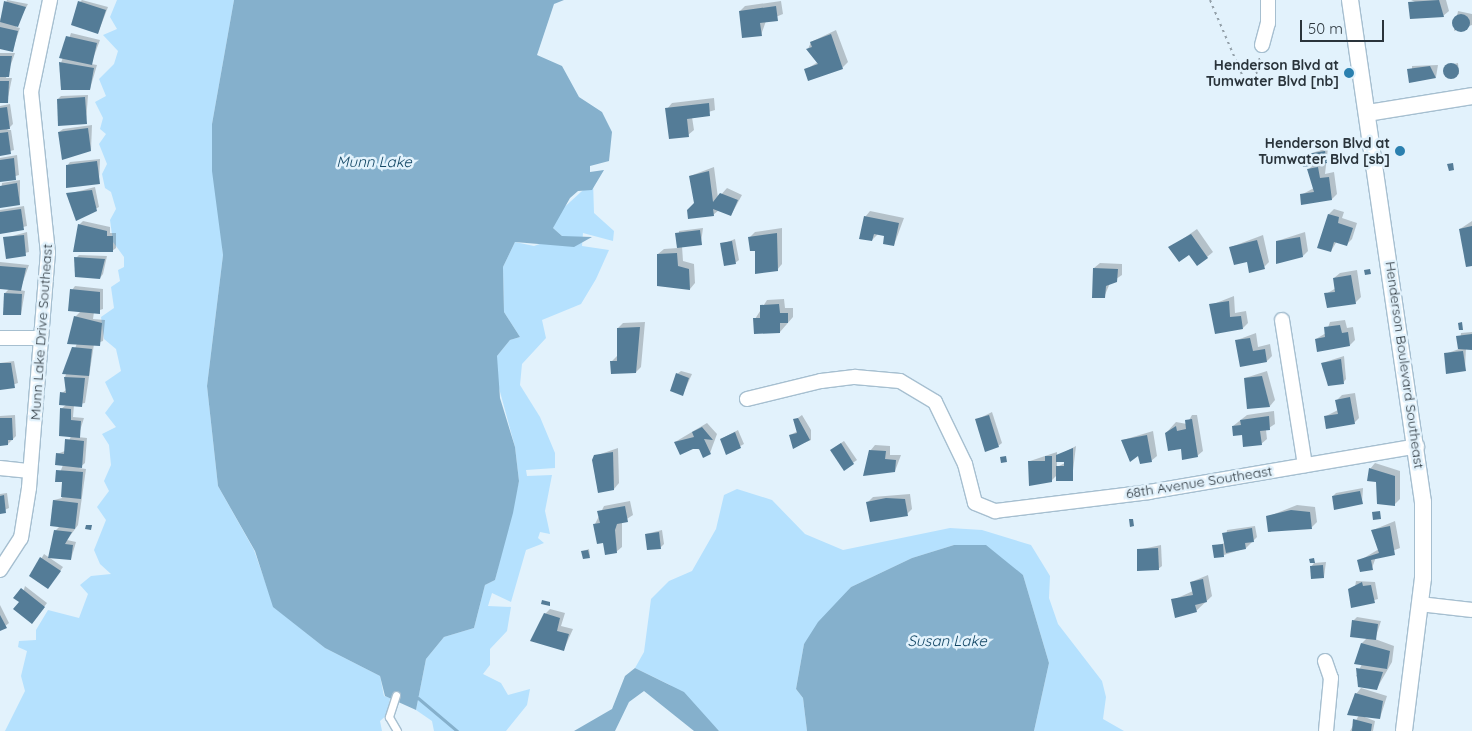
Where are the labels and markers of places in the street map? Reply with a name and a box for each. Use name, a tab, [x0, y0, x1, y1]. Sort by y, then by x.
place label: Henderson Blvd at Tumwater Blvd [nb]	[1206, 57, 1339, 90]
marker: Henderson Blvd at Tumwater Blvd [nb]	[1343, 67, 1355, 79]
place label: Henderson Blvd at Tumwater Blvd [sb]	[1258, 135, 1390, 168]
marker: Henderson Blvd at Tumwater Blvd [sb]	[1394, 145, 1406, 157]

